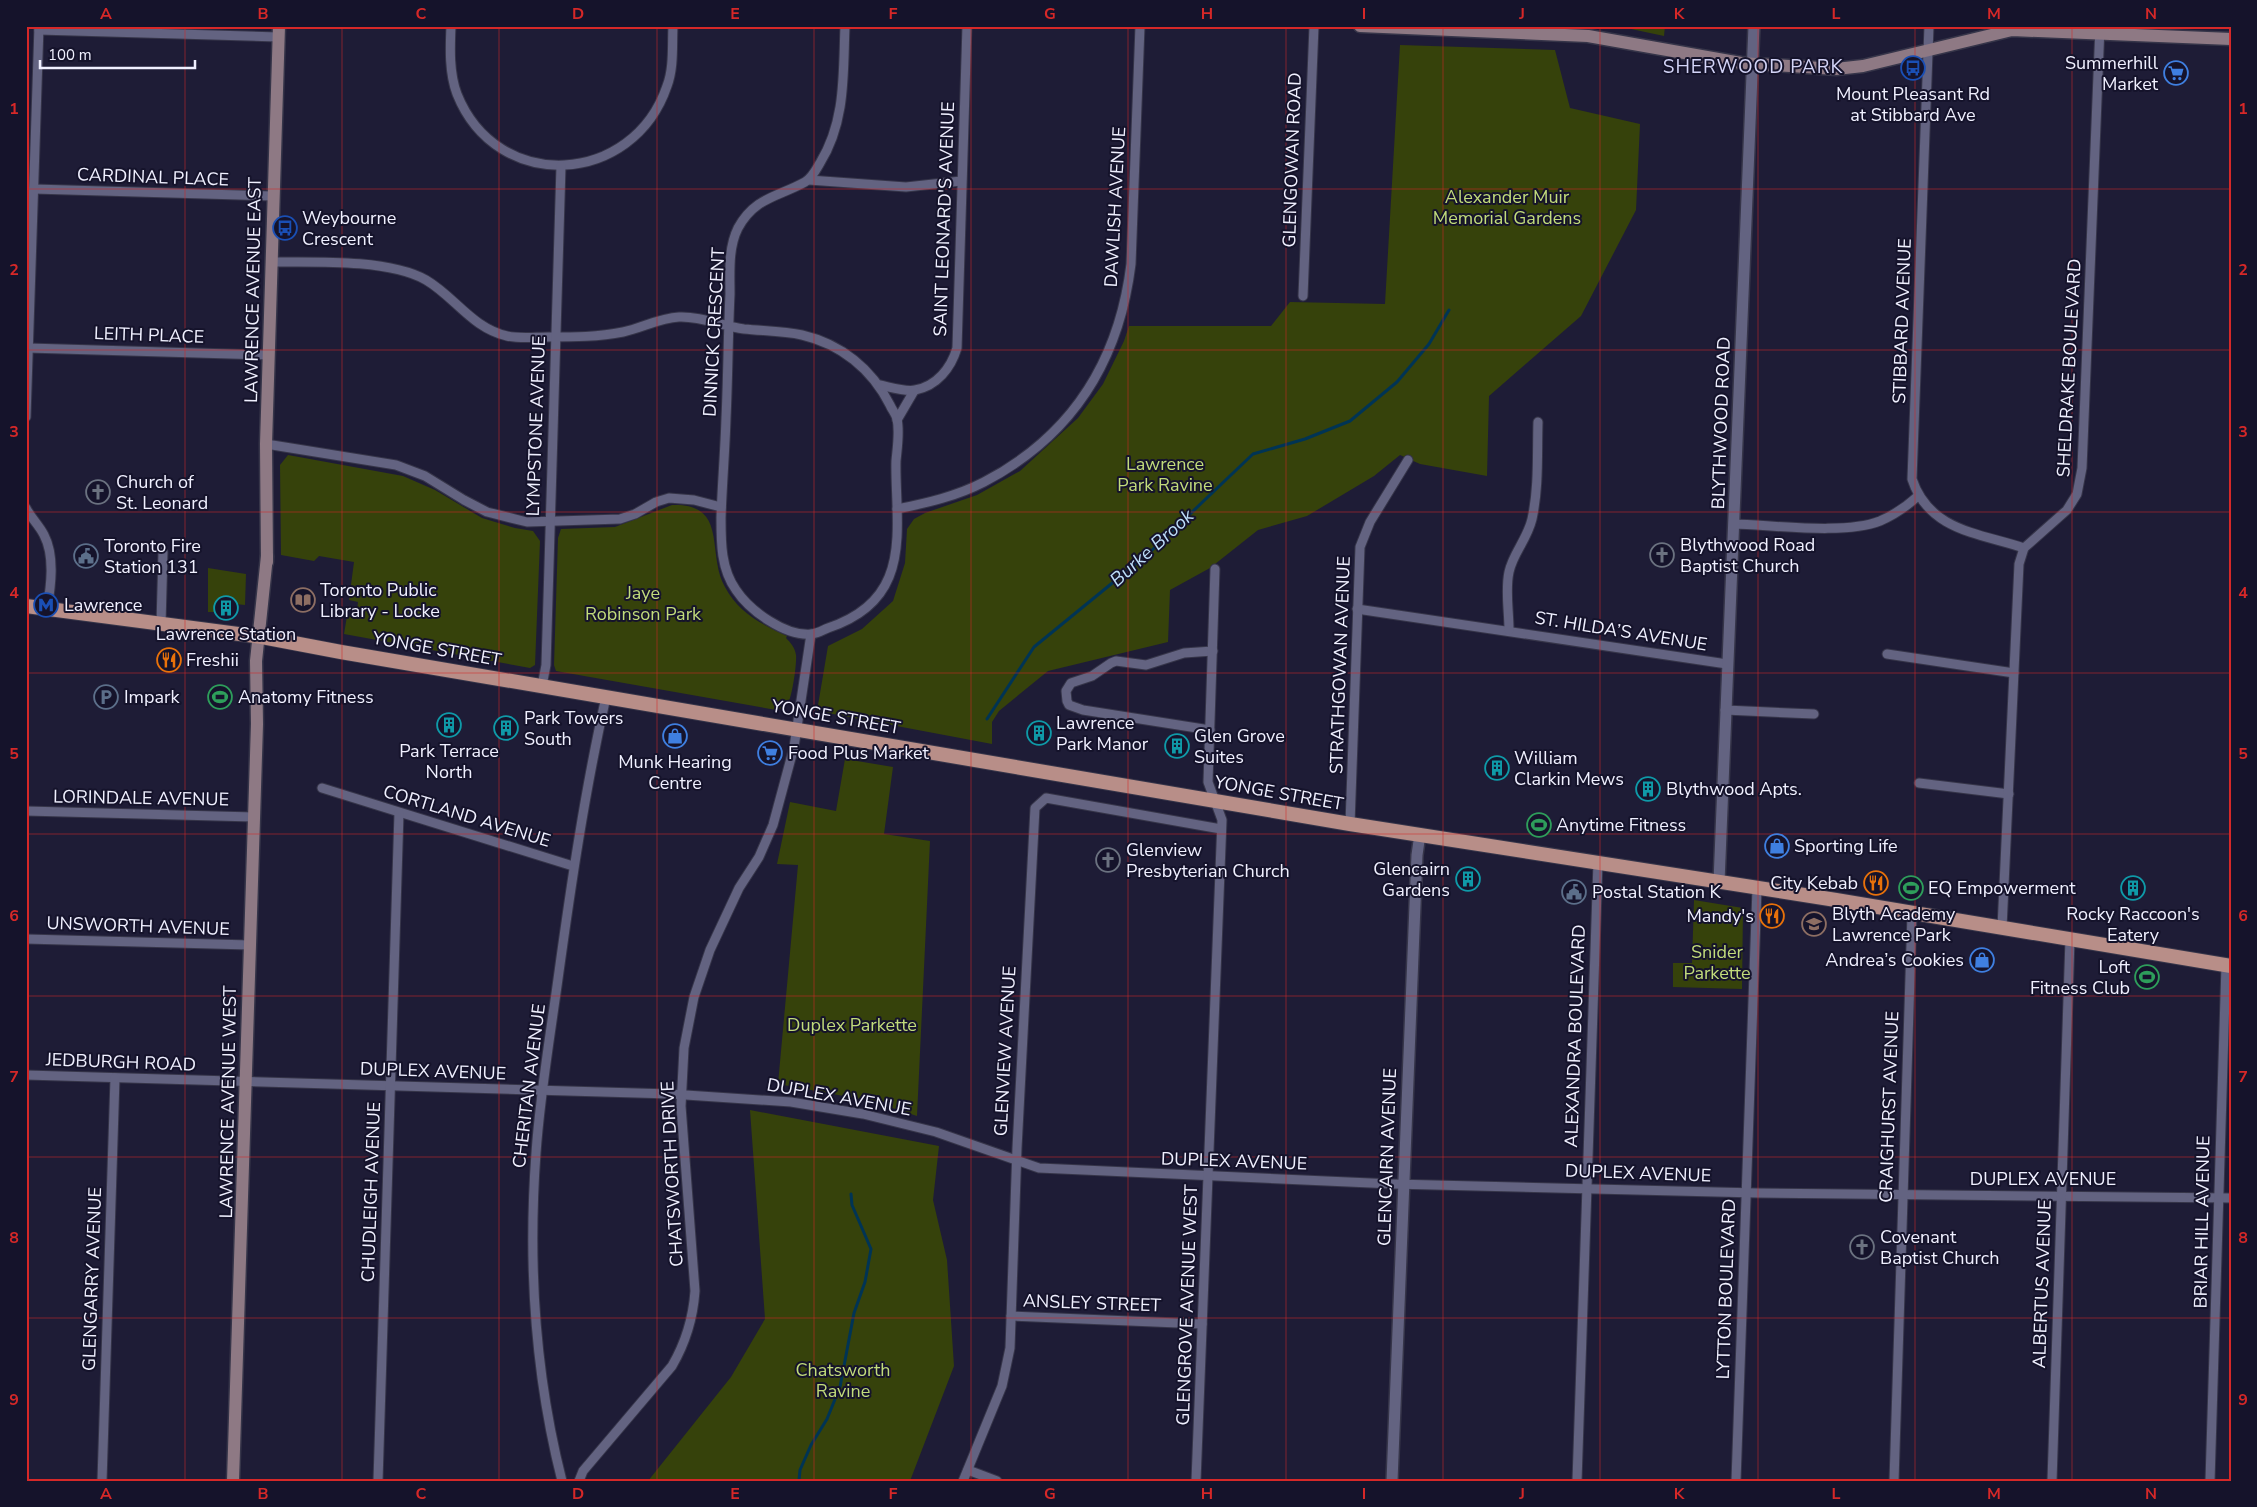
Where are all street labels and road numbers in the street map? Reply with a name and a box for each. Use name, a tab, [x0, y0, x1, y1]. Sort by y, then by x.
street label: GLENGOWAN ROAD	[1277, 72, 1307, 248]
street label: SAINT LEONARD'S AVENUE	[928, 101, 960, 337]
street label: DAWLISH AVENUE	[1099, 126, 1131, 288]
street label: CARDINAL PLACE	[77, 162, 229, 192]
street label: LAWRENCE AVENUE EAST	[239, 177, 267, 403]
street label: STIBBARD AVENUE	[1887, 238, 1917, 404]
street label: DINNICK CRESCENT	[698, 247, 730, 417]
street label: SHELDRAKE BOULEVARD	[2051, 258, 2087, 478]
street label: LEITH PLACE	[93, 321, 205, 349]
street label: LYMPSTONE AVENUE	[521, 335, 551, 517]
street label: BLYTHWOOD ROAD	[1706, 336, 1736, 510]
street label: STRATHGOWAN AVENUE	[1324, 556, 1356, 774]
street label: ST. HILDA’S AVENUE	[1533, 606, 1709, 656]
street label: YONGE STREET	[370, 626, 504, 672]
street label: YONGE STREET	[769, 694, 903, 740]
street label: YONGE STREET	[1212, 770, 1346, 816]
street label: CORTLAND AVENUE	[380, 779, 554, 853]
street label: LORINDALE AVENUE	[53, 784, 229, 812]
street label: UNSWORTH AVENUE	[46, 911, 230, 941]
street label: ALEXANDRA BOULEVARD	[1559, 924, 1591, 1148]
street label: GLENVIEW AVENUE	[989, 965, 1021, 1137]
street label: LAWRENCE AVENUE WEST	[214, 985, 242, 1219]
street label: CHERITAN AVENUE	[507, 1002, 551, 1170]
street label: CRAIGHURST AVENUE	[1874, 1011, 1904, 1203]
street label: JEDBURGH ROAD	[44, 1047, 197, 1077]
street label: DUPLEX AVENUE	[359, 1056, 507, 1086]
street label: GLENCAIRN AVENUE	[1372, 1068, 1402, 1246]
street label: DUPLEX AVENUE	[765, 1072, 913, 1122]
street label: CHATSWORTH DRIVE	[655, 1081, 689, 1267]
street label: CHUDLEIGH AVENUE	[356, 1101, 386, 1283]
street label: BRIAR HILL AVENUE	[2188, 1135, 2216, 1309]
street label: DUPLEX AVENUE	[1160, 1146, 1308, 1176]
street label: DUPLEX AVENUE	[1564, 1158, 1712, 1188]
street label: DUPLEX AVENUE	[1970, 1167, 2116, 1191]
street label: GLENGROVE AVENUE WEST	[1171, 1184, 1203, 1426]
street label: GLENGARRY AVENUE	[77, 1187, 107, 1371]
street label: LYTTON BOULEVARD	[1711, 1198, 1741, 1380]
street label: ALBERTUS AVENUE	[2027, 1199, 2057, 1369]
street label: ANSLEY STREET	[1022, 1289, 1162, 1317]

